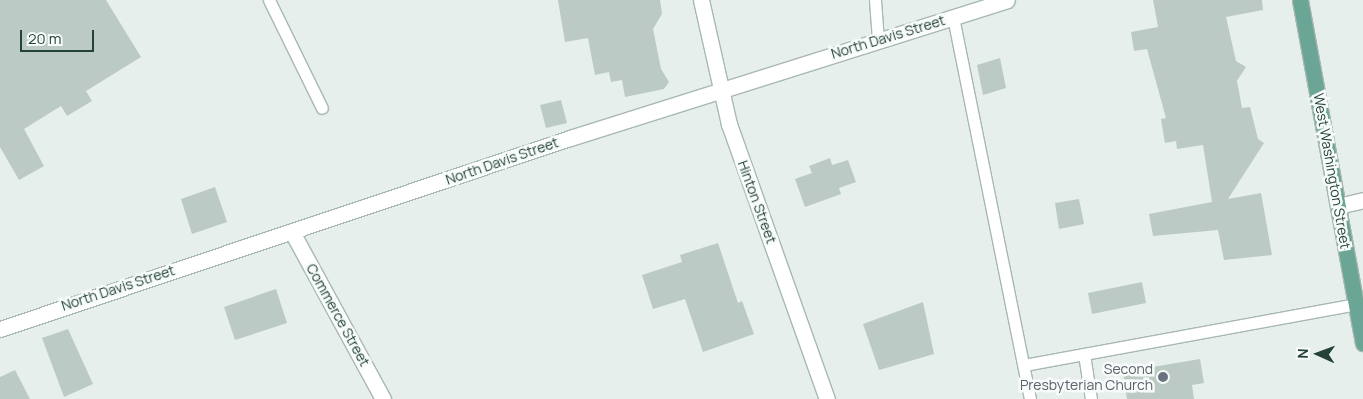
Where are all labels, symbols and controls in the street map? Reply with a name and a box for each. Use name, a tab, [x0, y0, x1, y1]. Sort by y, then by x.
street label: North Davis Street	[829, 12, 947, 62]
scale bar	[22, 20, 96, 52]
text: 20 m	[28, 28, 61, 49]
street label: West Washington Street	[1310, 92, 1354, 250]
street label: North Davis Street	[443, 134, 561, 188]
street label: Hinton Street	[734, 158, 780, 246]
street label: Commerce Street	[303, 261, 373, 369]
street label: North Davis Street	[59, 262, 177, 314]
north arrow	[1293, 329, 1343, 379]
text: N	[1293, 348, 1312, 359]
place label: Second Presbyterian Church	[1020, 361, 1153, 394]
marker: Second Presbyterian Church	[1157, 371, 1169, 383]

